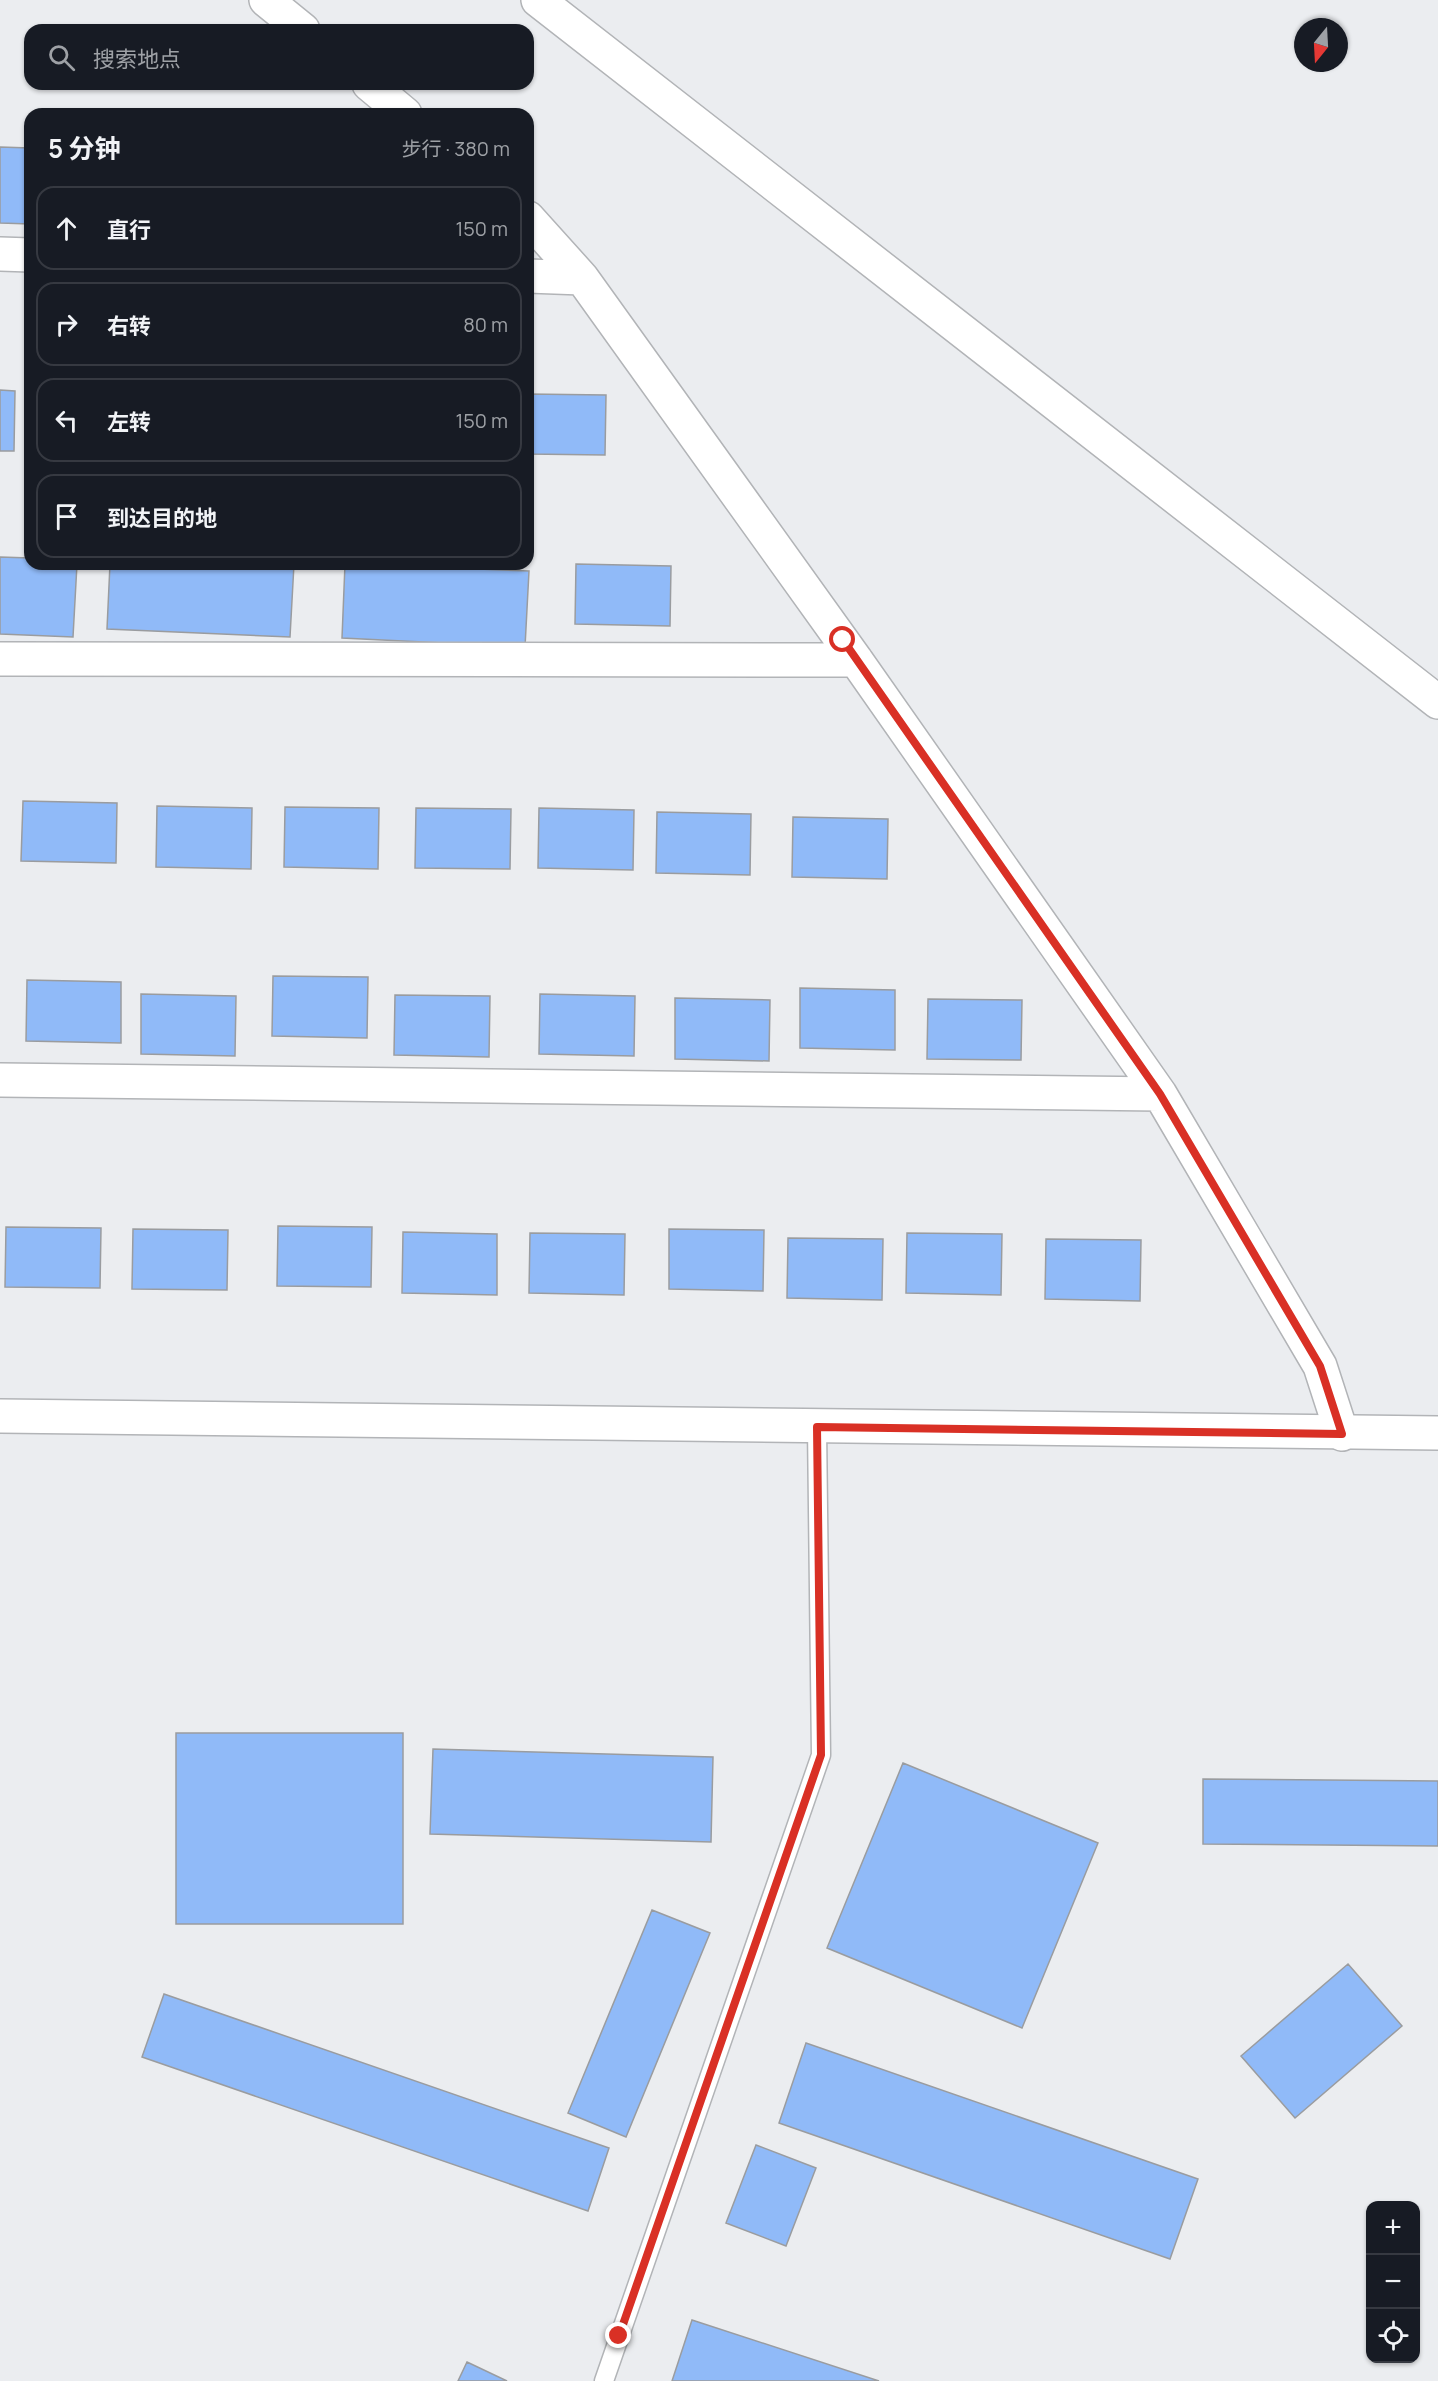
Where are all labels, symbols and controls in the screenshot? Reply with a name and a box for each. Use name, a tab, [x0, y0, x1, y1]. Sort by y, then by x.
north arrow	[1294, 18, 1348, 72]
search box	[24, 24, 534, 90]
icon: search	[45, 41, 78, 74]
text: 搜索地点	[93, 44, 181, 74]
text: 5 分钟	[48, 130, 120, 166]
text: 步行 · 380 m	[402, 135, 510, 162]
icon: ahead	[50, 212, 83, 245]
text: 直行	[107, 215, 151, 245]
text: 150 m	[455, 215, 508, 242]
icon: right	[50, 308, 83, 341]
text: 右转	[107, 311, 151, 341]
text: 80 m	[463, 311, 508, 338]
icon: left	[50, 404, 83, 437]
text: 左转	[107, 407, 151, 437]
text: 150 m	[455, 407, 508, 434]
icon: arrive	[50, 500, 83, 533]
text: 到达目的地	[107, 503, 217, 533]
route start	[829, 626, 855, 652]
map controls	[1366, 2201, 1420, 2363]
button: +	[1366, 2201, 1420, 2255]
button: −	[1366, 2255, 1420, 2309]
button: locate	[1366, 2309, 1420, 2363]
route end	[605, 2322, 631, 2348]

